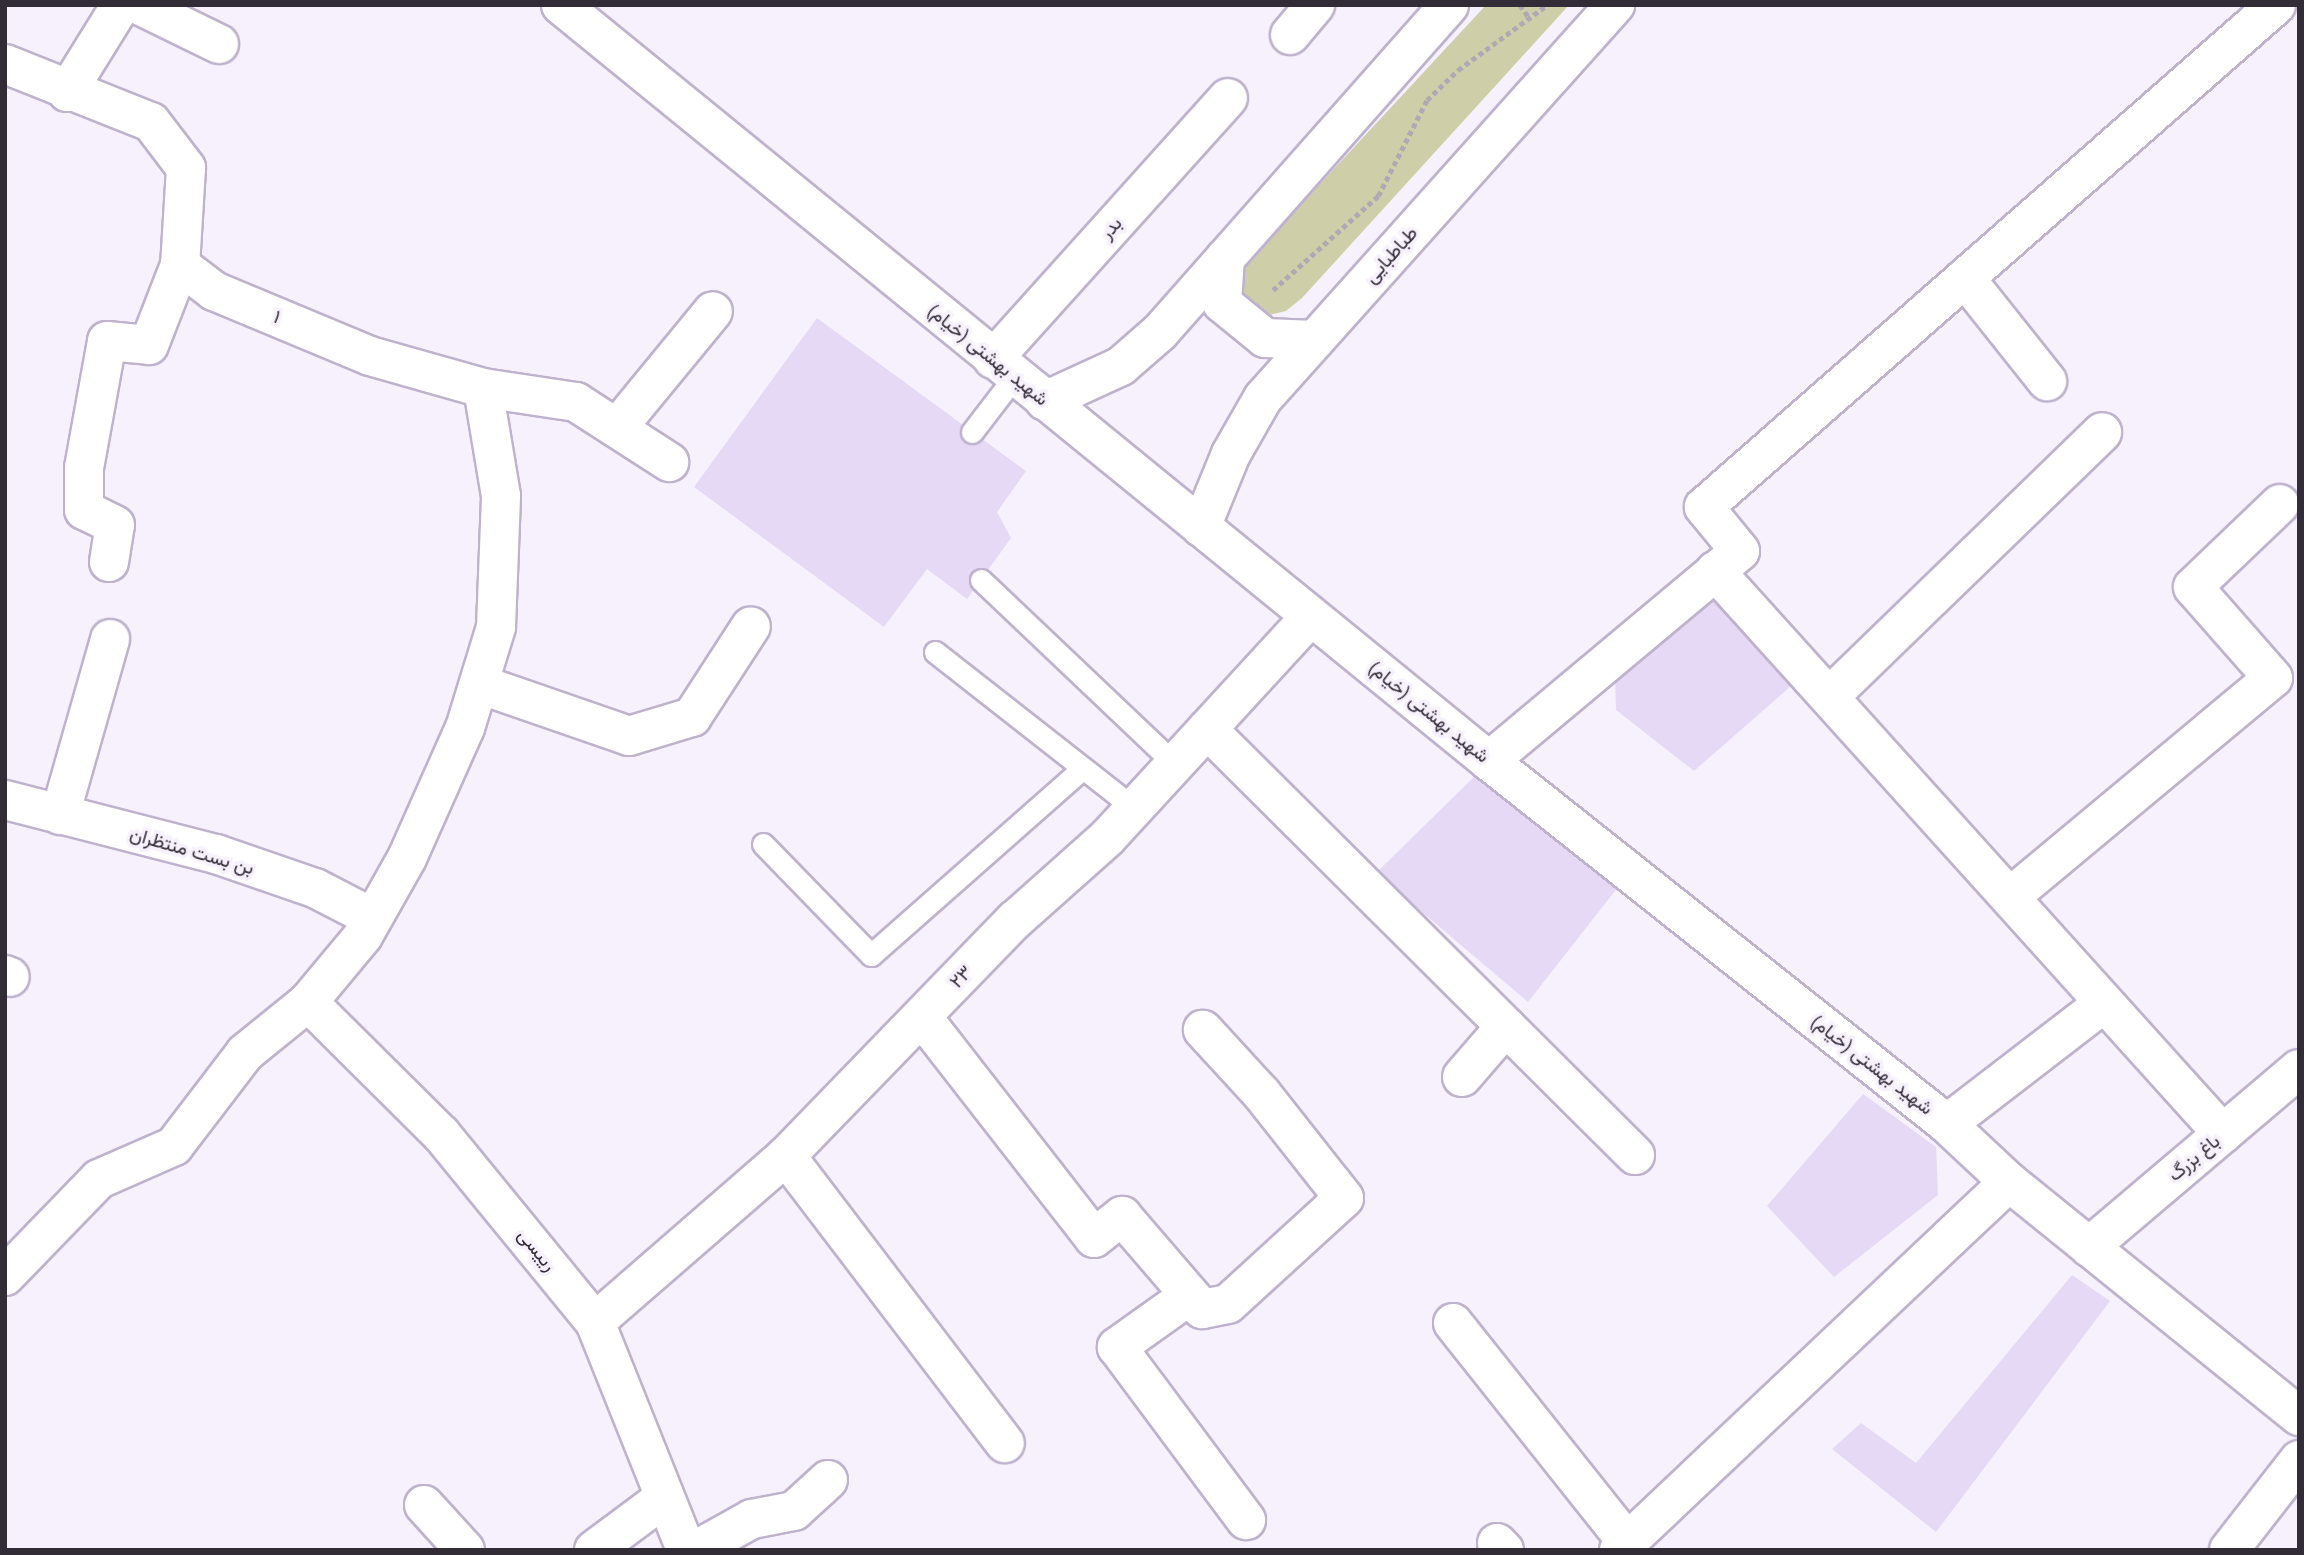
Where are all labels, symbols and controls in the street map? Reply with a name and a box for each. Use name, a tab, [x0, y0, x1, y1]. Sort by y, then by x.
street label: بدر	[1095, 212, 1127, 244]
street label: طباطبایی	[1360, 222, 1422, 288]
street label: شهید بهشتی (خیام)	[923, 299, 1053, 411]
street label: ۱	[270, 305, 284, 329]
street label: شهید بهشتی (خیام)	[1364, 656, 1494, 768]
street label: بن بست منتظران	[127, 822, 257, 880]
street label: ۲۳	[945, 961, 977, 993]
street label: شهید بهشتی (خیام)	[1807, 1010, 1937, 1120]
street label: باغ بزرگ	[2163, 1130, 2225, 1186]
street label: رییسی	[513, 1224, 561, 1276]

